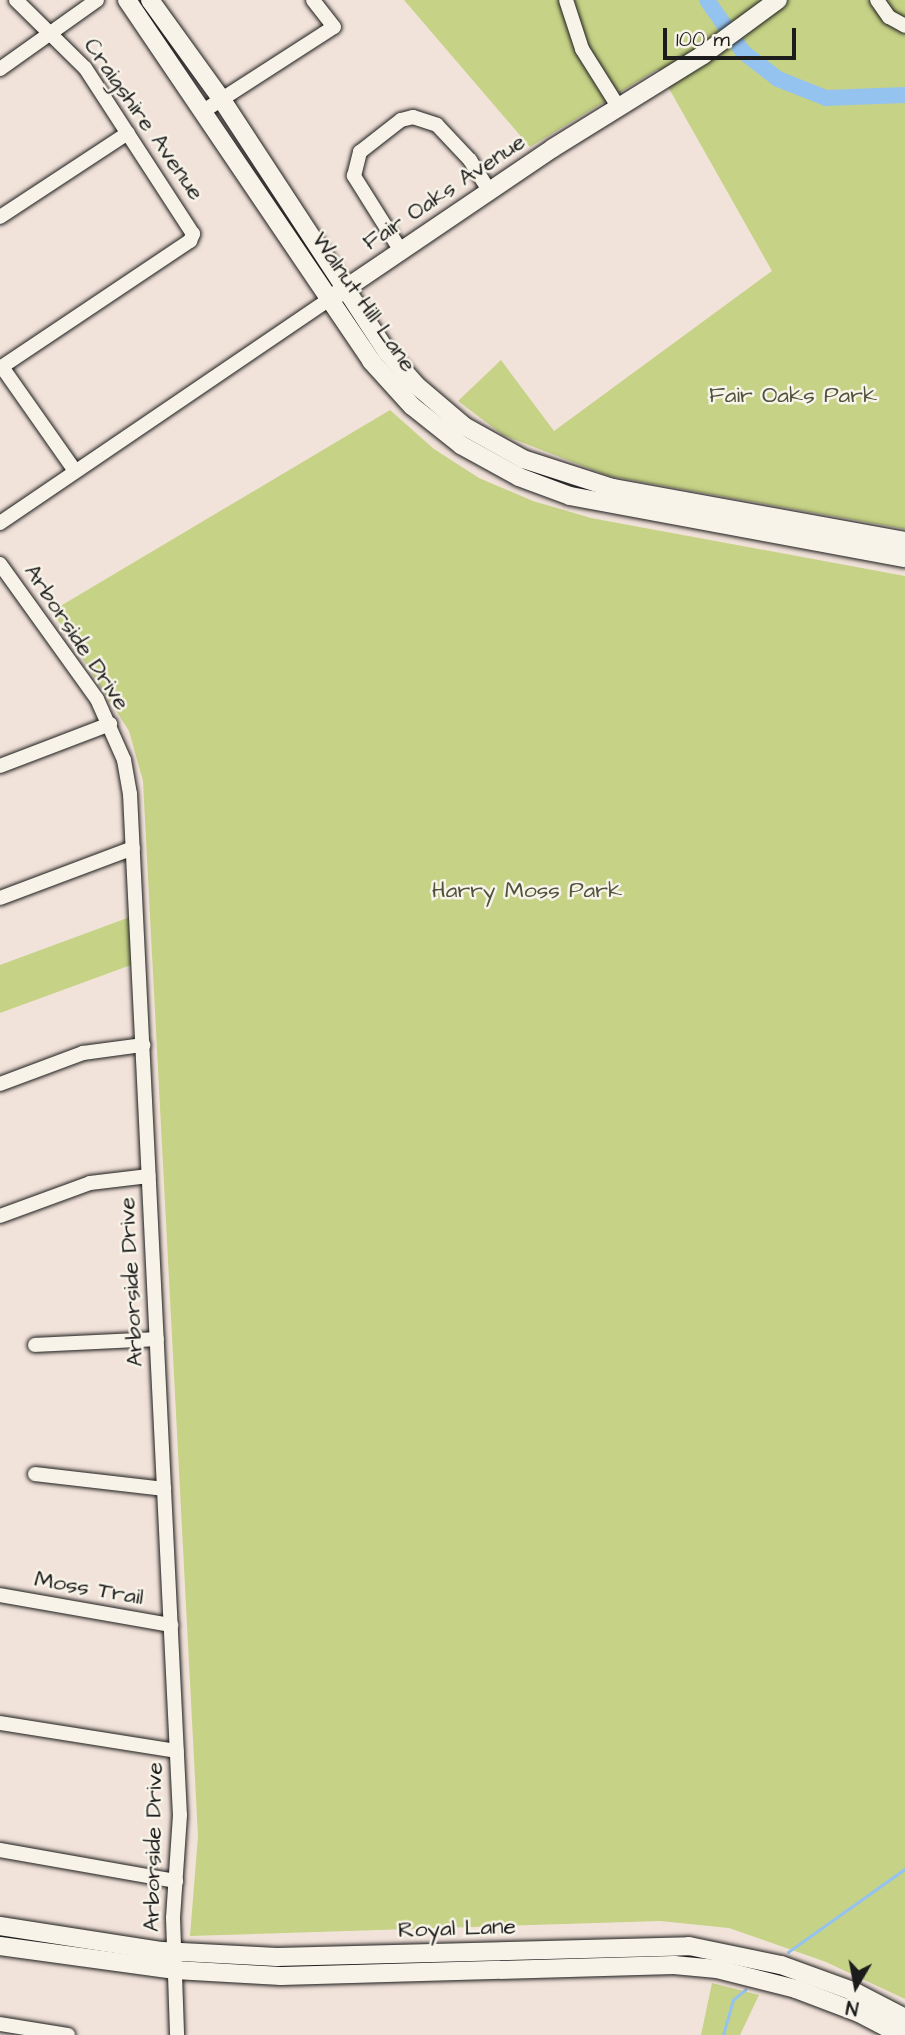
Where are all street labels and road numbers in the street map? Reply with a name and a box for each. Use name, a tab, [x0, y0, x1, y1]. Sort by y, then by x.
street label: Craigshire Avenue	[78, 33, 210, 205]
street label: Fair Oaks Avenue	[358, 128, 530, 256]
street label: Walnut Hill Lane	[306, 227, 422, 377]
street label: Arborside Drive	[18, 559, 136, 715]
street label: Arborside Drive	[113, 1196, 149, 1368]
street label: Moss Trail	[32, 1565, 146, 1611]
street label: Arborside Drive	[138, 1762, 168, 1932]
street label: Royal Lane	[398, 1912, 516, 1944]

